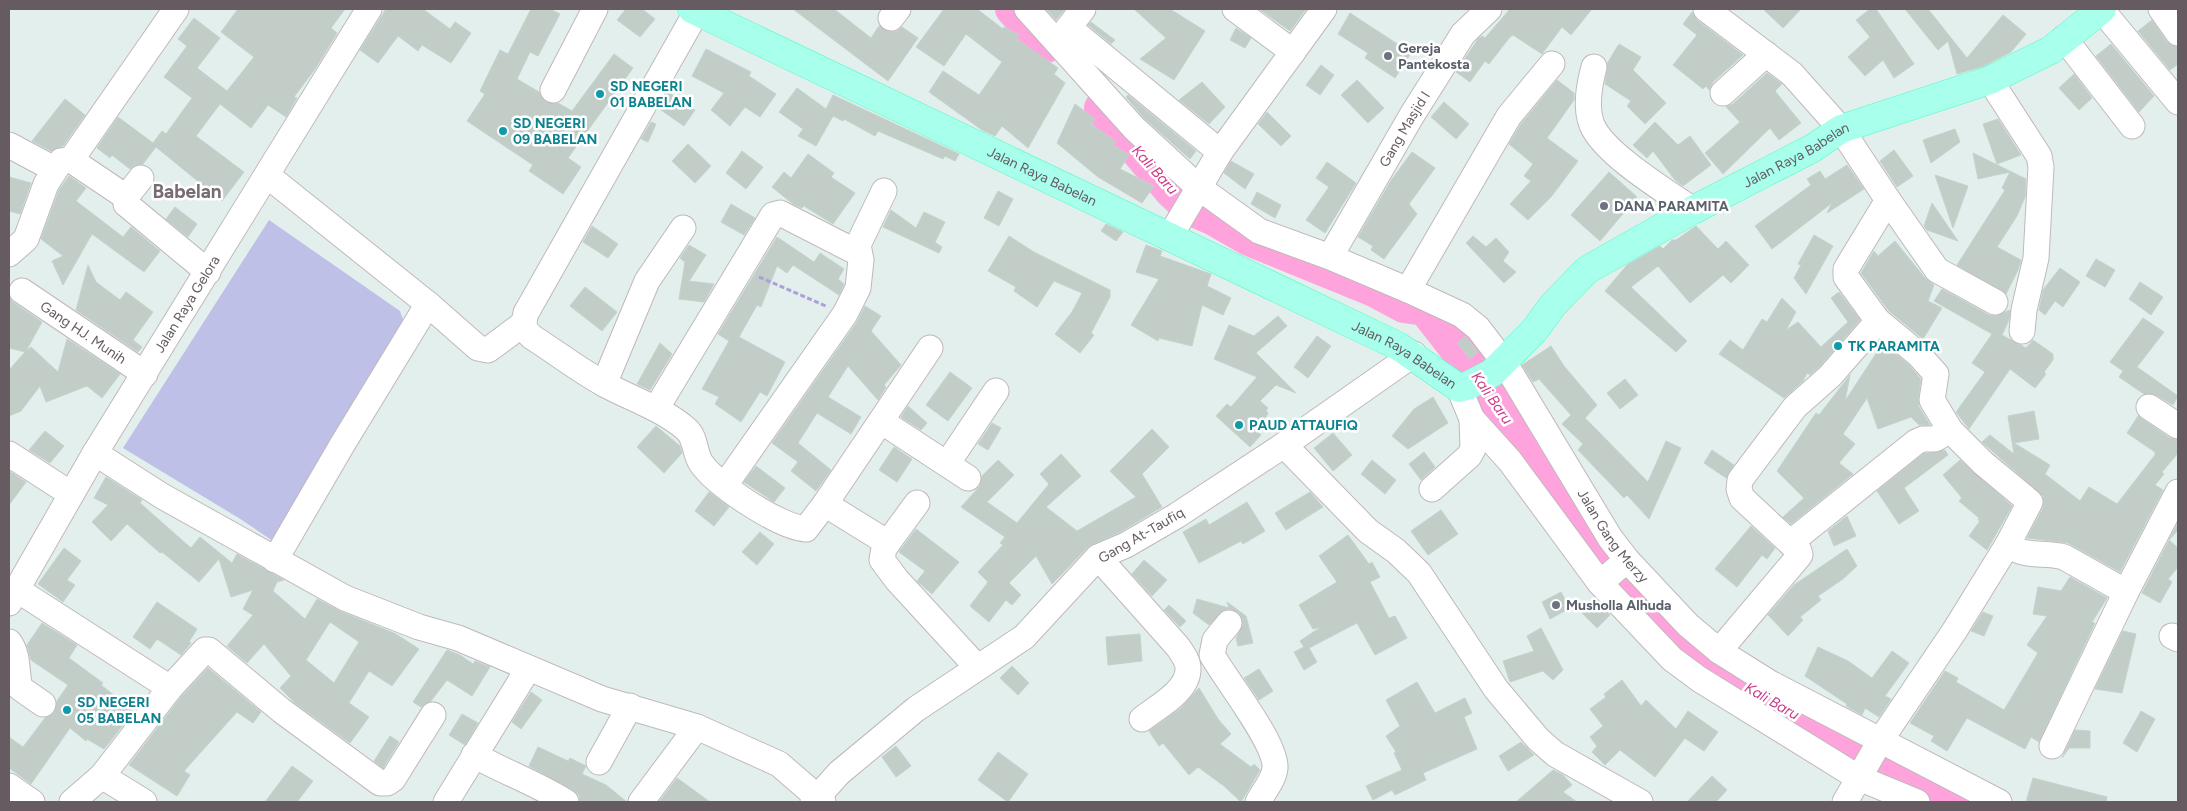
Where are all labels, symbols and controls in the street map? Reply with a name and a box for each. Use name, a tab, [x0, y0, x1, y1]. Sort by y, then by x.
place label: Gereja Pantekosta	[1398, 40, 1470, 73]
marker: Gereja Pantekosta	[1382, 50, 1394, 62]
place label: SD NEGERI 01 BABELAN	[610, 78, 692, 111]
marker: SD NEGERI 01 BABELAN	[594, 88, 606, 100]
street label: Gang Masjid I	[1376, 88, 1434, 170]
place label: SD NEGERI 09 BABELAN	[513, 115, 597, 148]
street label: Jalan Raya Babelan	[1740, 119, 1851, 192]
marker: SD NEGERI 09 BABELAN	[497, 125, 509, 137]
water label: Kali Baru	[1128, 142, 1182, 198]
street label: Jalan Raya Babelan	[985, 143, 1100, 210]
district label: Babelan	[152, 180, 222, 203]
place label: DANA PARAMITA	[1614, 198, 1729, 215]
marker: DANA PARAMITA	[1598, 200, 1610, 212]
street label: Jalan Raya Gelora	[151, 253, 224, 356]
street label: Gang HJ. Munih	[37, 298, 129, 368]
street label: Jalan Raya Babelan	[1349, 317, 1460, 393]
place label: TK PARAMITA	[1848, 338, 1940, 355]
marker: TK PARAMITA	[1832, 340, 1844, 352]
water label: Kali Baru	[1467, 368, 1517, 428]
place label: PAUD ATTAUFIQ	[1249, 417, 1358, 434]
marker: PAUD ATTAUFIQ	[1233, 419, 1245, 431]
street label: Jalan Gang Merzy	[1574, 486, 1652, 587]
street label: Gang At-Taufiq	[1095, 504, 1187, 567]
place label: Musholla Alhuda	[1566, 597, 1671, 614]
marker: Musholla Alhuda	[1550, 599, 1562, 611]
water label: Kali Baru	[1742, 678, 1802, 724]
place label: SD NEGERI 05 BABELAN	[77, 694, 161, 727]
marker: SD NEGERI 05 BABELAN	[61, 704, 73, 716]

